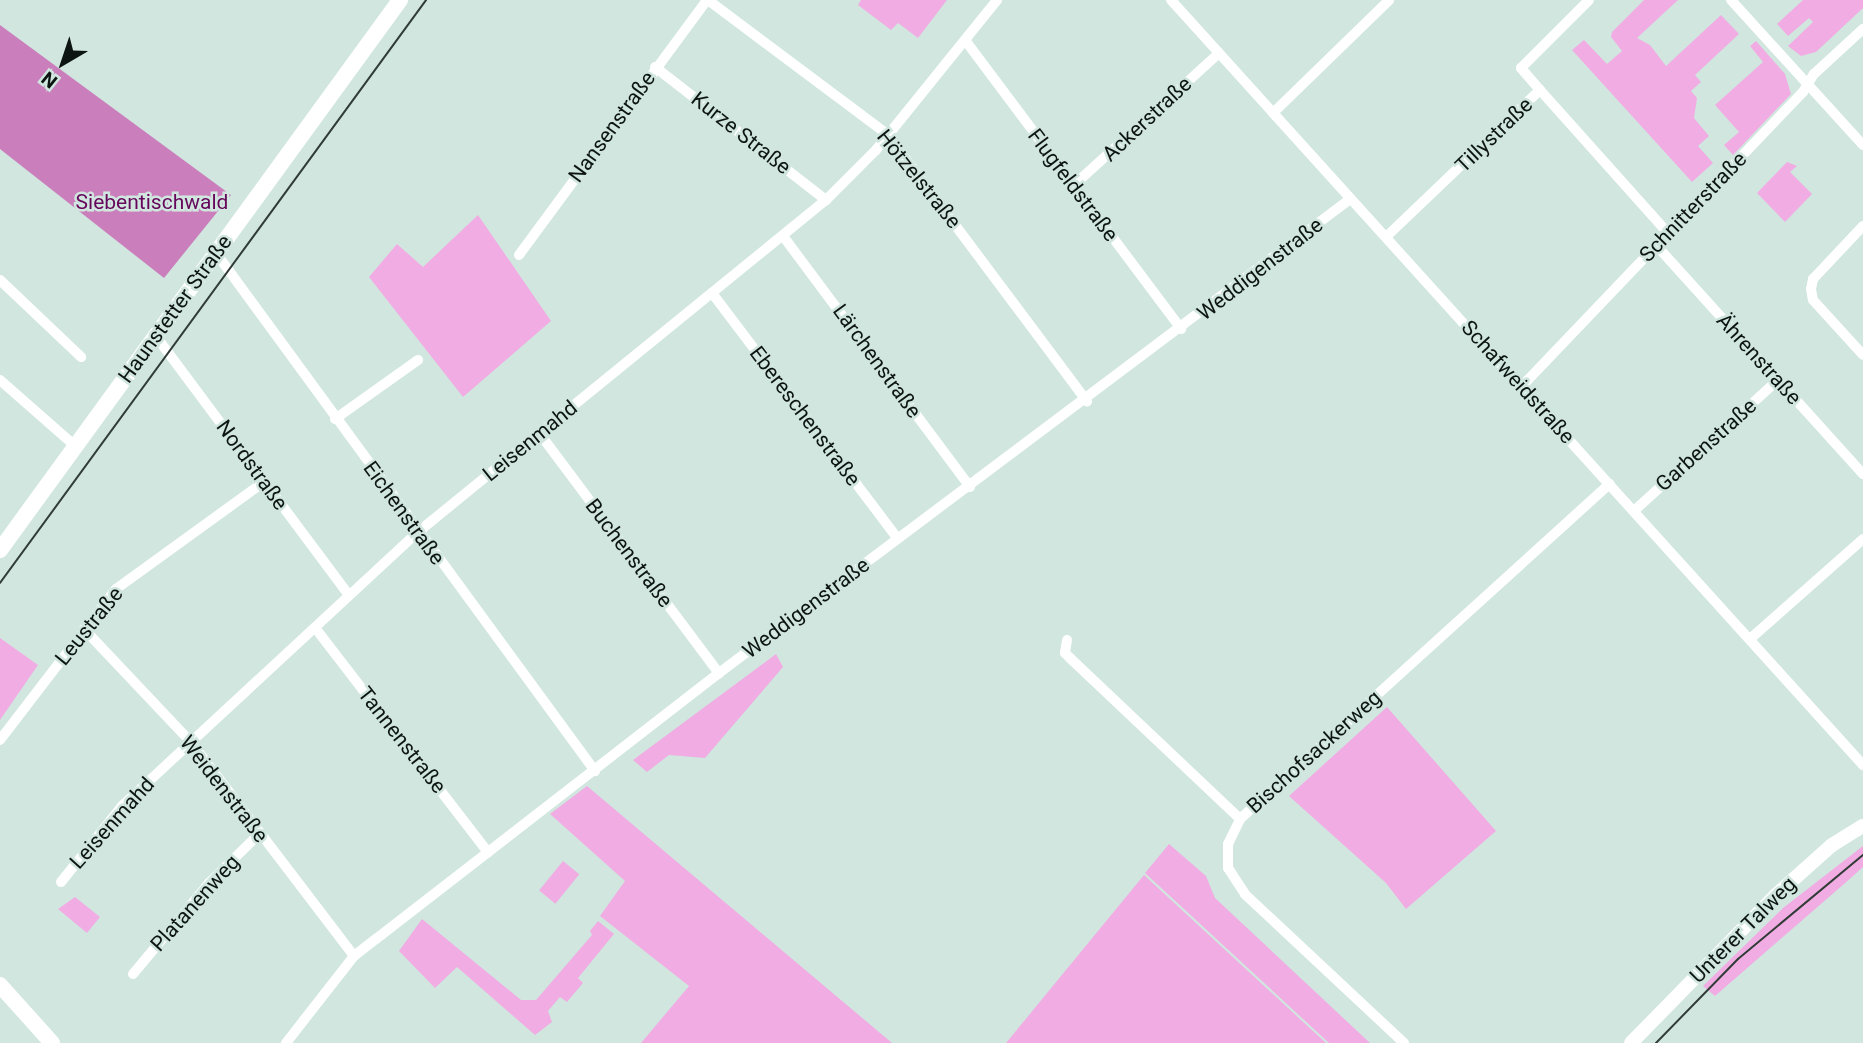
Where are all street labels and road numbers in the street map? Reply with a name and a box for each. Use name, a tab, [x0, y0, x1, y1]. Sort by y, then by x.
street label: Nansenstraße	[563, 67, 661, 187]
street label: Ackerstraße	[1097, 71, 1197, 167]
street label: Kurze Straße	[686, 86, 796, 180]
street label: Tillystraße	[1450, 92, 1538, 178]
street label: Flugfeldstraße	[1022, 124, 1124, 246]
street label: Hötzelstraße	[872, 125, 966, 233]
street label: Schnitterstraße	[1634, 147, 1752, 267]
street label: Weddigenstraße	[1192, 212, 1328, 326]
street label: Haunstetter Straße	[113, 230, 237, 388]
street label: Lärchenstraße	[827, 299, 927, 423]
street label: Ährenstraße	[1711, 308, 1807, 410]
street label: Schafweidstraße	[1456, 315, 1580, 449]
street label: Ebereschenstraße	[744, 341, 866, 491]
street label: Garbenstraße	[1650, 393, 1762, 497]
street label: Leisenmahd	[478, 395, 582, 487]
street label: Nordstraße	[211, 415, 293, 515]
street label: Eichenstraße	[358, 456, 450, 570]
street label: Buchenstraße	[580, 494, 678, 612]
street label: Weddigenstraße	[738, 552, 874, 664]
street label: Leustraße	[50, 582, 128, 670]
street label: Tannenstraße	[353, 682, 451, 798]
street label: Bischofsackerweg	[1242, 685, 1386, 819]
street label: Weidenstraße	[174, 731, 274, 847]
street label: Leisenmahd	[64, 772, 160, 874]
street label: Platanenweg	[145, 850, 245, 956]
street label: Unterer Talweg	[1685, 872, 1801, 988]

